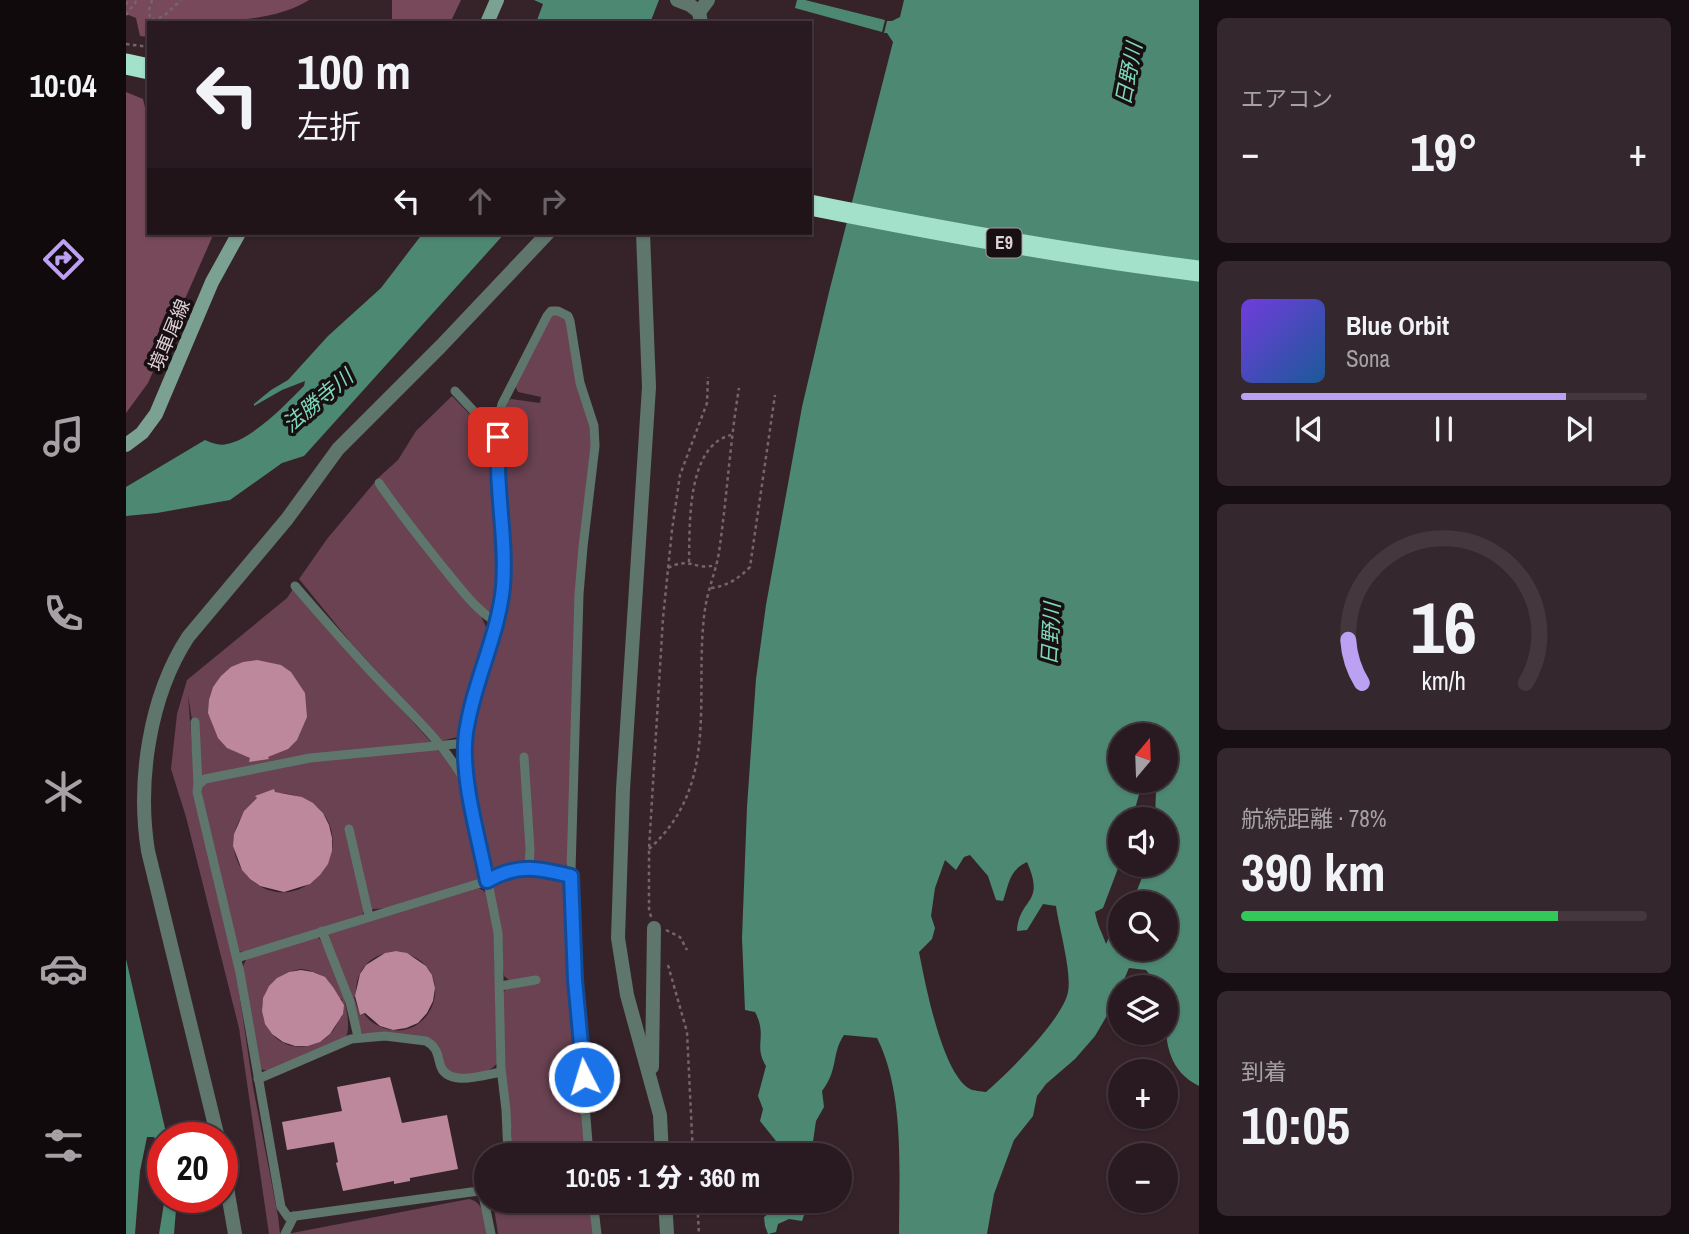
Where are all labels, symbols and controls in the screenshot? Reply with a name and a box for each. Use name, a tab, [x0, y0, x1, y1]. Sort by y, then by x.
text: 100 m	[297, 38, 411, 104]
water label: 日野川	[1108, 38, 1149, 108]
icon: left	[182, 49, 273, 140]
text: 10:04	[29, 64, 97, 107]
text: エアコン	[1241, 83, 1333, 114]
text: 左折	[297, 105, 361, 148]
text: 19°	[1410, 117, 1478, 187]
text: −	[1241, 127, 1259, 178]
text: +	[1629, 127, 1647, 178]
icon: left	[388, 182, 426, 220]
icon: ahead	[461, 182, 499, 220]
icon: right	[534, 182, 572, 220]
road number: E9	[986, 229, 1022, 258]
icon: directions	[39, 235, 88, 284]
street label: 境車尾線	[142, 295, 196, 375]
text: Blue Orbit	[1346, 308, 1449, 343]
text: Sona	[1346, 343, 1390, 374]
water label: 法勝寺川	[276, 361, 361, 439]
pin	[468, 407, 528, 467]
icon: previous	[1290, 410, 1328, 448]
icon: pause	[1425, 410, 1463, 448]
icon: next	[1560, 410, 1598, 448]
icon: music	[39, 412, 88, 461]
icon: arrive	[479, 418, 517, 456]
text: 16	[1411, 578, 1477, 676]
icon: phone	[39, 589, 88, 638]
water label: 日野川	[1034, 600, 1067, 666]
text: km/h	[1422, 664, 1466, 698]
north arrow	[1108, 723, 1178, 793]
map controls	[1108, 723, 1178, 1213]
icon: climate	[39, 767, 88, 816]
text: 航続距離 · 78%	[1241, 803, 1386, 834]
button: sound	[1108, 807, 1178, 877]
text: 390 km	[1241, 837, 1386, 907]
button: search	[1108, 891, 1178, 961]
icon: car	[39, 944, 88, 993]
button: layers	[1108, 975, 1178, 1045]
position arrow	[547, 1040, 621, 1114]
text: 到着	[1241, 1056, 1287, 1087]
button: +	[1108, 1059, 1178, 1129]
text: 10:05	[1241, 1090, 1350, 1160]
icon: filters	[39, 1121, 88, 1170]
speed limit sign: 20	[147, 1122, 238, 1213]
button: −	[1108, 1143, 1178, 1213]
text: 10:05 · 1 分 · 360 m	[566, 1160, 760, 1195]

